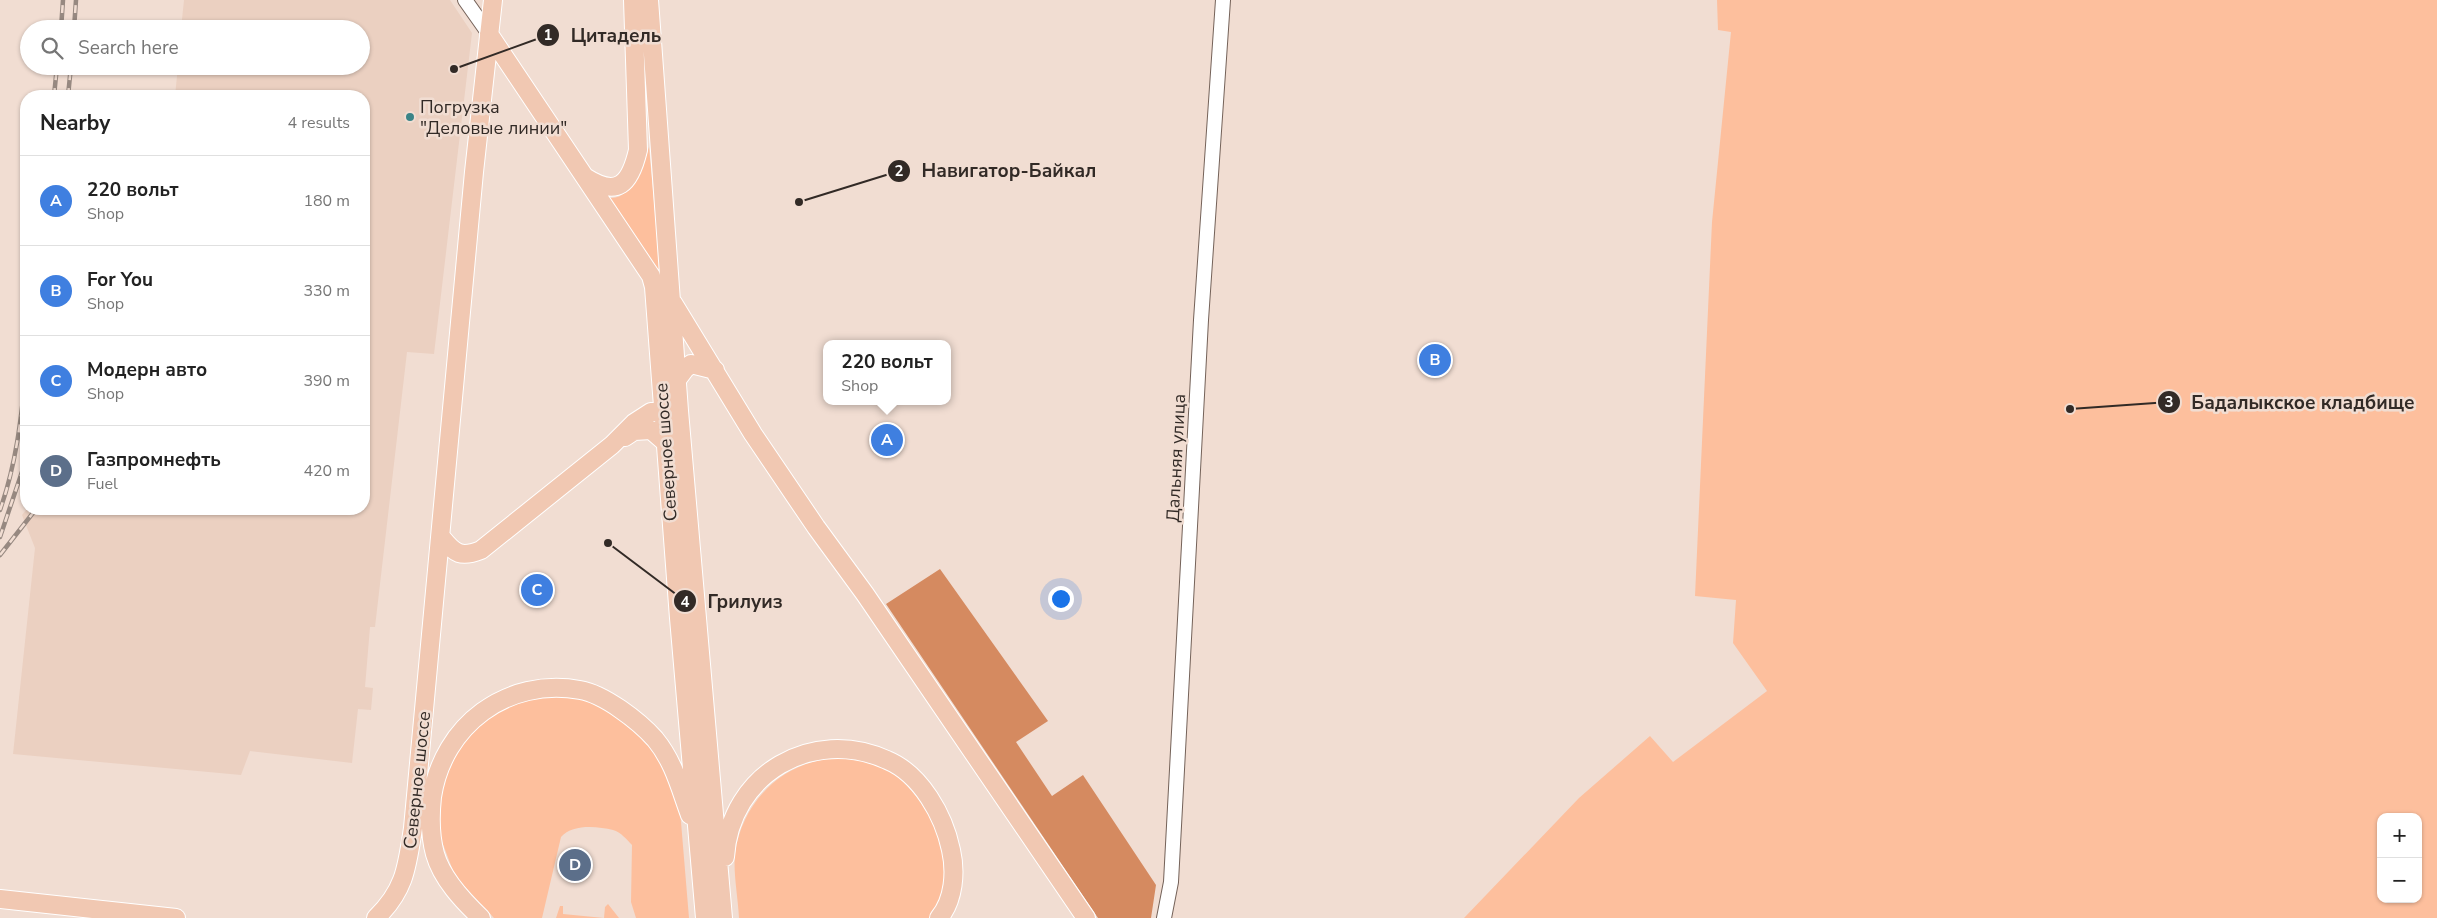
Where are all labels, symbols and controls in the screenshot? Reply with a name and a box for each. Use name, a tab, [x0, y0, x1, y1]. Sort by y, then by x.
callout: Цитадель	[535, 18, 671, 52]
search box	[20, 20, 370, 75]
text: Цитадель	[571, 23, 661, 49]
text: 1	[543, 25, 553, 45]
icon: search	[38, 34, 66, 62]
text: Search here	[78, 35, 179, 61]
place label: Погрузка "Деловые линии"	[420, 95, 567, 140]
text: Nearby	[40, 109, 110, 137]
marker: Погрузка "Деловые линии"	[404, 111, 416, 123]
text: 4 results	[288, 112, 350, 134]
callout: Навигатор-Байкал	[887, 154, 1107, 188]
text: Навигатор-Байкал	[922, 158, 1096, 184]
text: 2	[894, 161, 904, 181]
text: 220 вольт	[87, 177, 179, 203]
text: A	[50, 190, 62, 212]
text: 180 m	[303, 190, 350, 212]
text: Shop	[87, 203, 124, 225]
text: For You	[87, 267, 153, 293]
text: B	[50, 280, 62, 302]
text: 330 m	[303, 280, 350, 302]
text: Shop	[87, 293, 124, 315]
popup	[823, 340, 951, 405]
pin: B	[1419, 341, 1451, 379]
text: 220 вольт	[841, 349, 933, 375]
text: Модерн авто	[87, 357, 207, 383]
text: C	[51, 370, 61, 392]
text: 390 m	[303, 370, 350, 392]
text: Shop	[841, 375, 878, 397]
street label: Северное шоссе	[649, 382, 683, 522]
text: Shop	[87, 383, 124, 405]
callout: Бадалыкское кладбище	[2157, 385, 2425, 419]
text: Бадалыкское кладбище	[2191, 390, 2415, 416]
text: 3	[2164, 392, 2174, 412]
street label: Дальняя улица	[1161, 393, 1191, 523]
pin: A	[871, 421, 903, 459]
text: Газпромнефть	[87, 447, 221, 473]
text: D	[50, 460, 62, 482]
text: 420 m	[303, 460, 350, 482]
text: Fuel	[87, 473, 118, 495]
pin: C	[521, 571, 553, 609]
callout: Грилуиз	[672, 584, 792, 618]
your location	[1048, 586, 1074, 612]
text: Грилуиз	[707, 589, 783, 615]
text: 4	[680, 592, 690, 612]
street label: Северное шоссе	[398, 710, 436, 850]
map controls	[2377, 813, 2422, 903]
button: +	[2377, 813, 2422, 858]
pin: D	[559, 846, 591, 884]
button: −	[2377, 858, 2422, 903]

